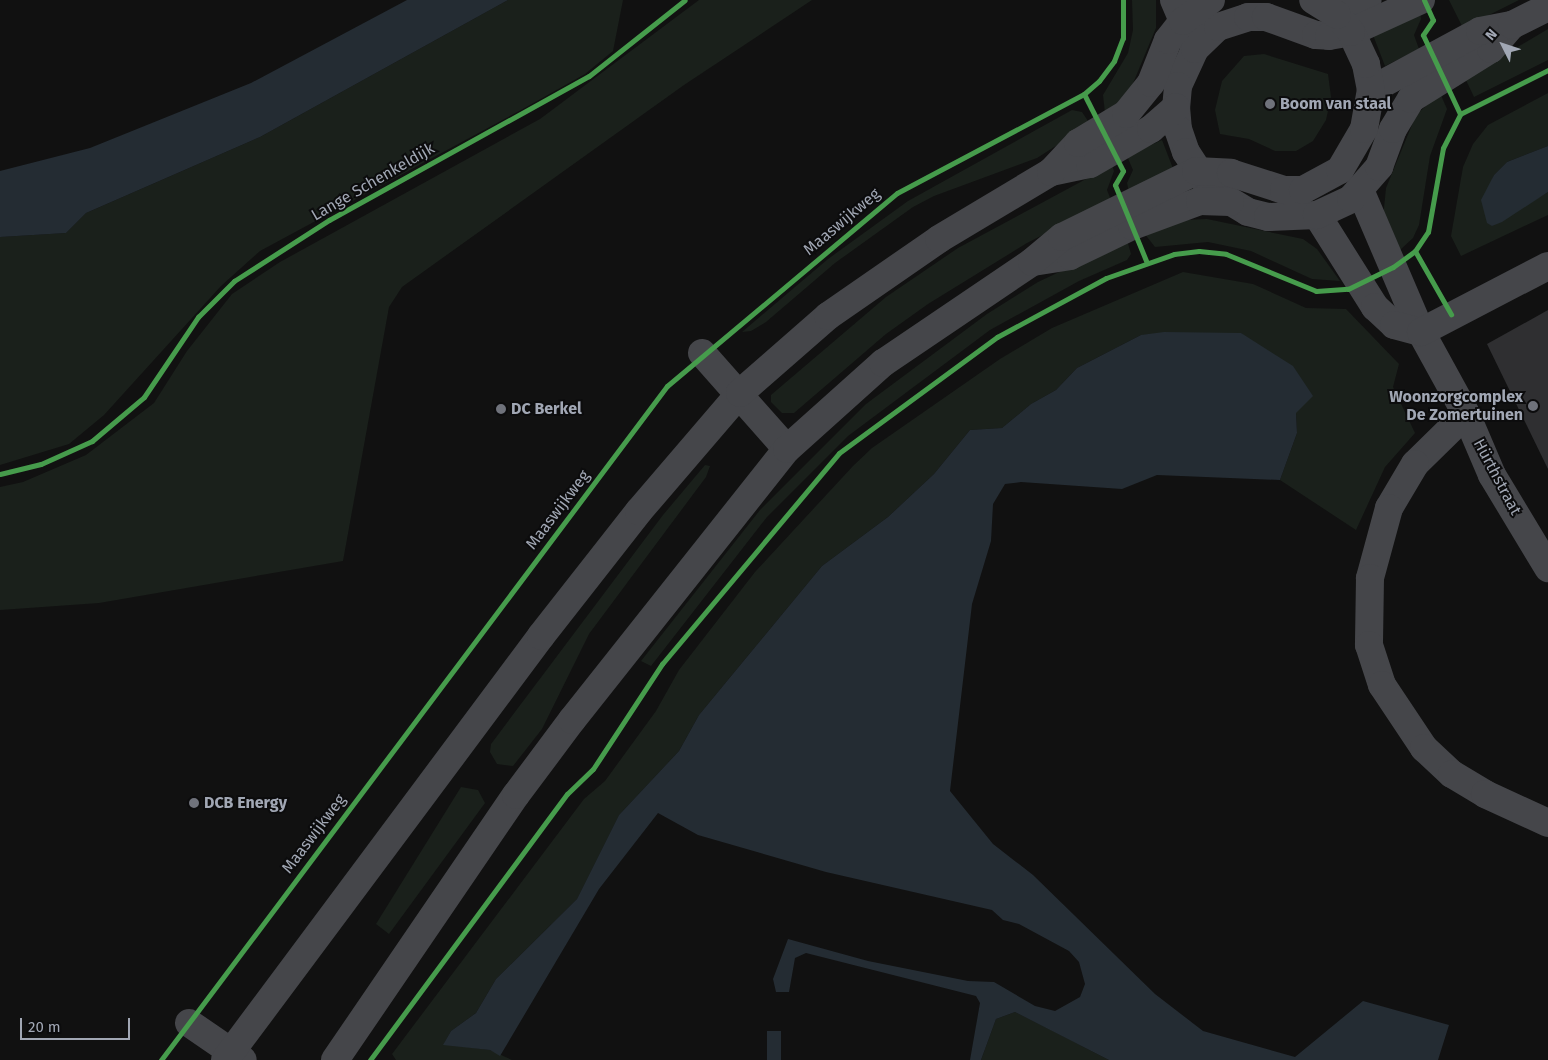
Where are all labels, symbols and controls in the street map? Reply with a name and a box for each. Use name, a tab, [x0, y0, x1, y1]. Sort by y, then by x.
north arrow	[1478, 20, 1528, 70]
text: N	[1482, 26, 1501, 44]
place label: Boom van staal	[1280, 94, 1391, 114]
marker: Boom van staal	[1264, 98, 1276, 110]
street label: Lange Schenkeldijk	[308, 139, 438, 225]
street label: Maaswijkweg	[800, 184, 884, 260]
place label: Woonzorgcomplex De Zomertuinen	[1389, 387, 1523, 425]
place label: DC Berkel	[511, 399, 582, 419]
marker: Woonzorgcomplex De Zomertuinen	[1527, 400, 1539, 412]
marker: DC Berkel	[495, 403, 507, 415]
street label: Hürthstraat	[1469, 436, 1525, 518]
street label: Maaswijkweg	[522, 467, 594, 553]
street label: Maaswijkweg	[278, 791, 350, 877]
place label: DCB Energy	[204, 793, 287, 813]
marker: DCB Energy	[188, 797, 200, 809]
scale bar	[22, 1008, 132, 1040]
text: 20 m	[28, 1018, 61, 1036]

